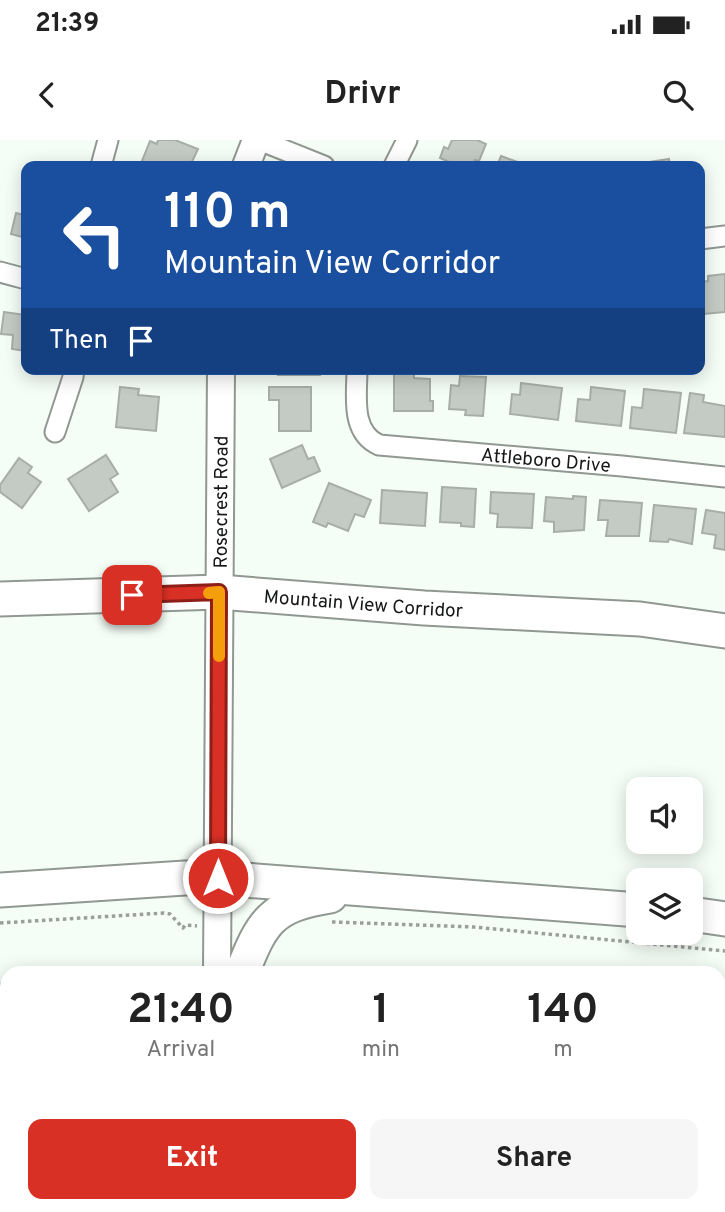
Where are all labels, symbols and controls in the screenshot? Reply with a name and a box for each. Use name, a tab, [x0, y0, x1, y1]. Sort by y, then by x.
text: 21:39	[35, 8, 99, 41]
text: Drivr	[324, 75, 401, 115]
icon: back	[28, 76, 66, 114]
icon: search	[659, 76, 697, 114]
text: 110 m	[164, 184, 291, 246]
icon: left	[49, 189, 140, 280]
text: Mountain View Corridor	[164, 245, 500, 285]
icon: arrive	[122, 322, 160, 360]
text: Then	[49, 325, 108, 358]
street label: Rosecrest Road	[210, 436, 235, 569]
street label: Attleboro Drive	[480, 444, 612, 479]
pin	[102, 565, 162, 625]
icon: arrive	[113, 576, 151, 614]
street label: Mountain View Corridor	[263, 586, 464, 624]
map controls	[626, 777, 703, 945]
button: sound	[626, 777, 703, 854]
position arrow	[181, 841, 255, 915]
button: layers	[626, 868, 703, 945]
text: 21:40	[127, 985, 235, 1038]
text: 1	[373, 985, 389, 1038]
text: 140	[527, 985, 599, 1038]
text: Arrival	[147, 1036, 215, 1065]
text: min	[362, 1036, 400, 1065]
text: m	[553, 1036, 573, 1065]
button: Exit	[28, 1119, 356, 1199]
button: Share	[370, 1119, 698, 1199]

